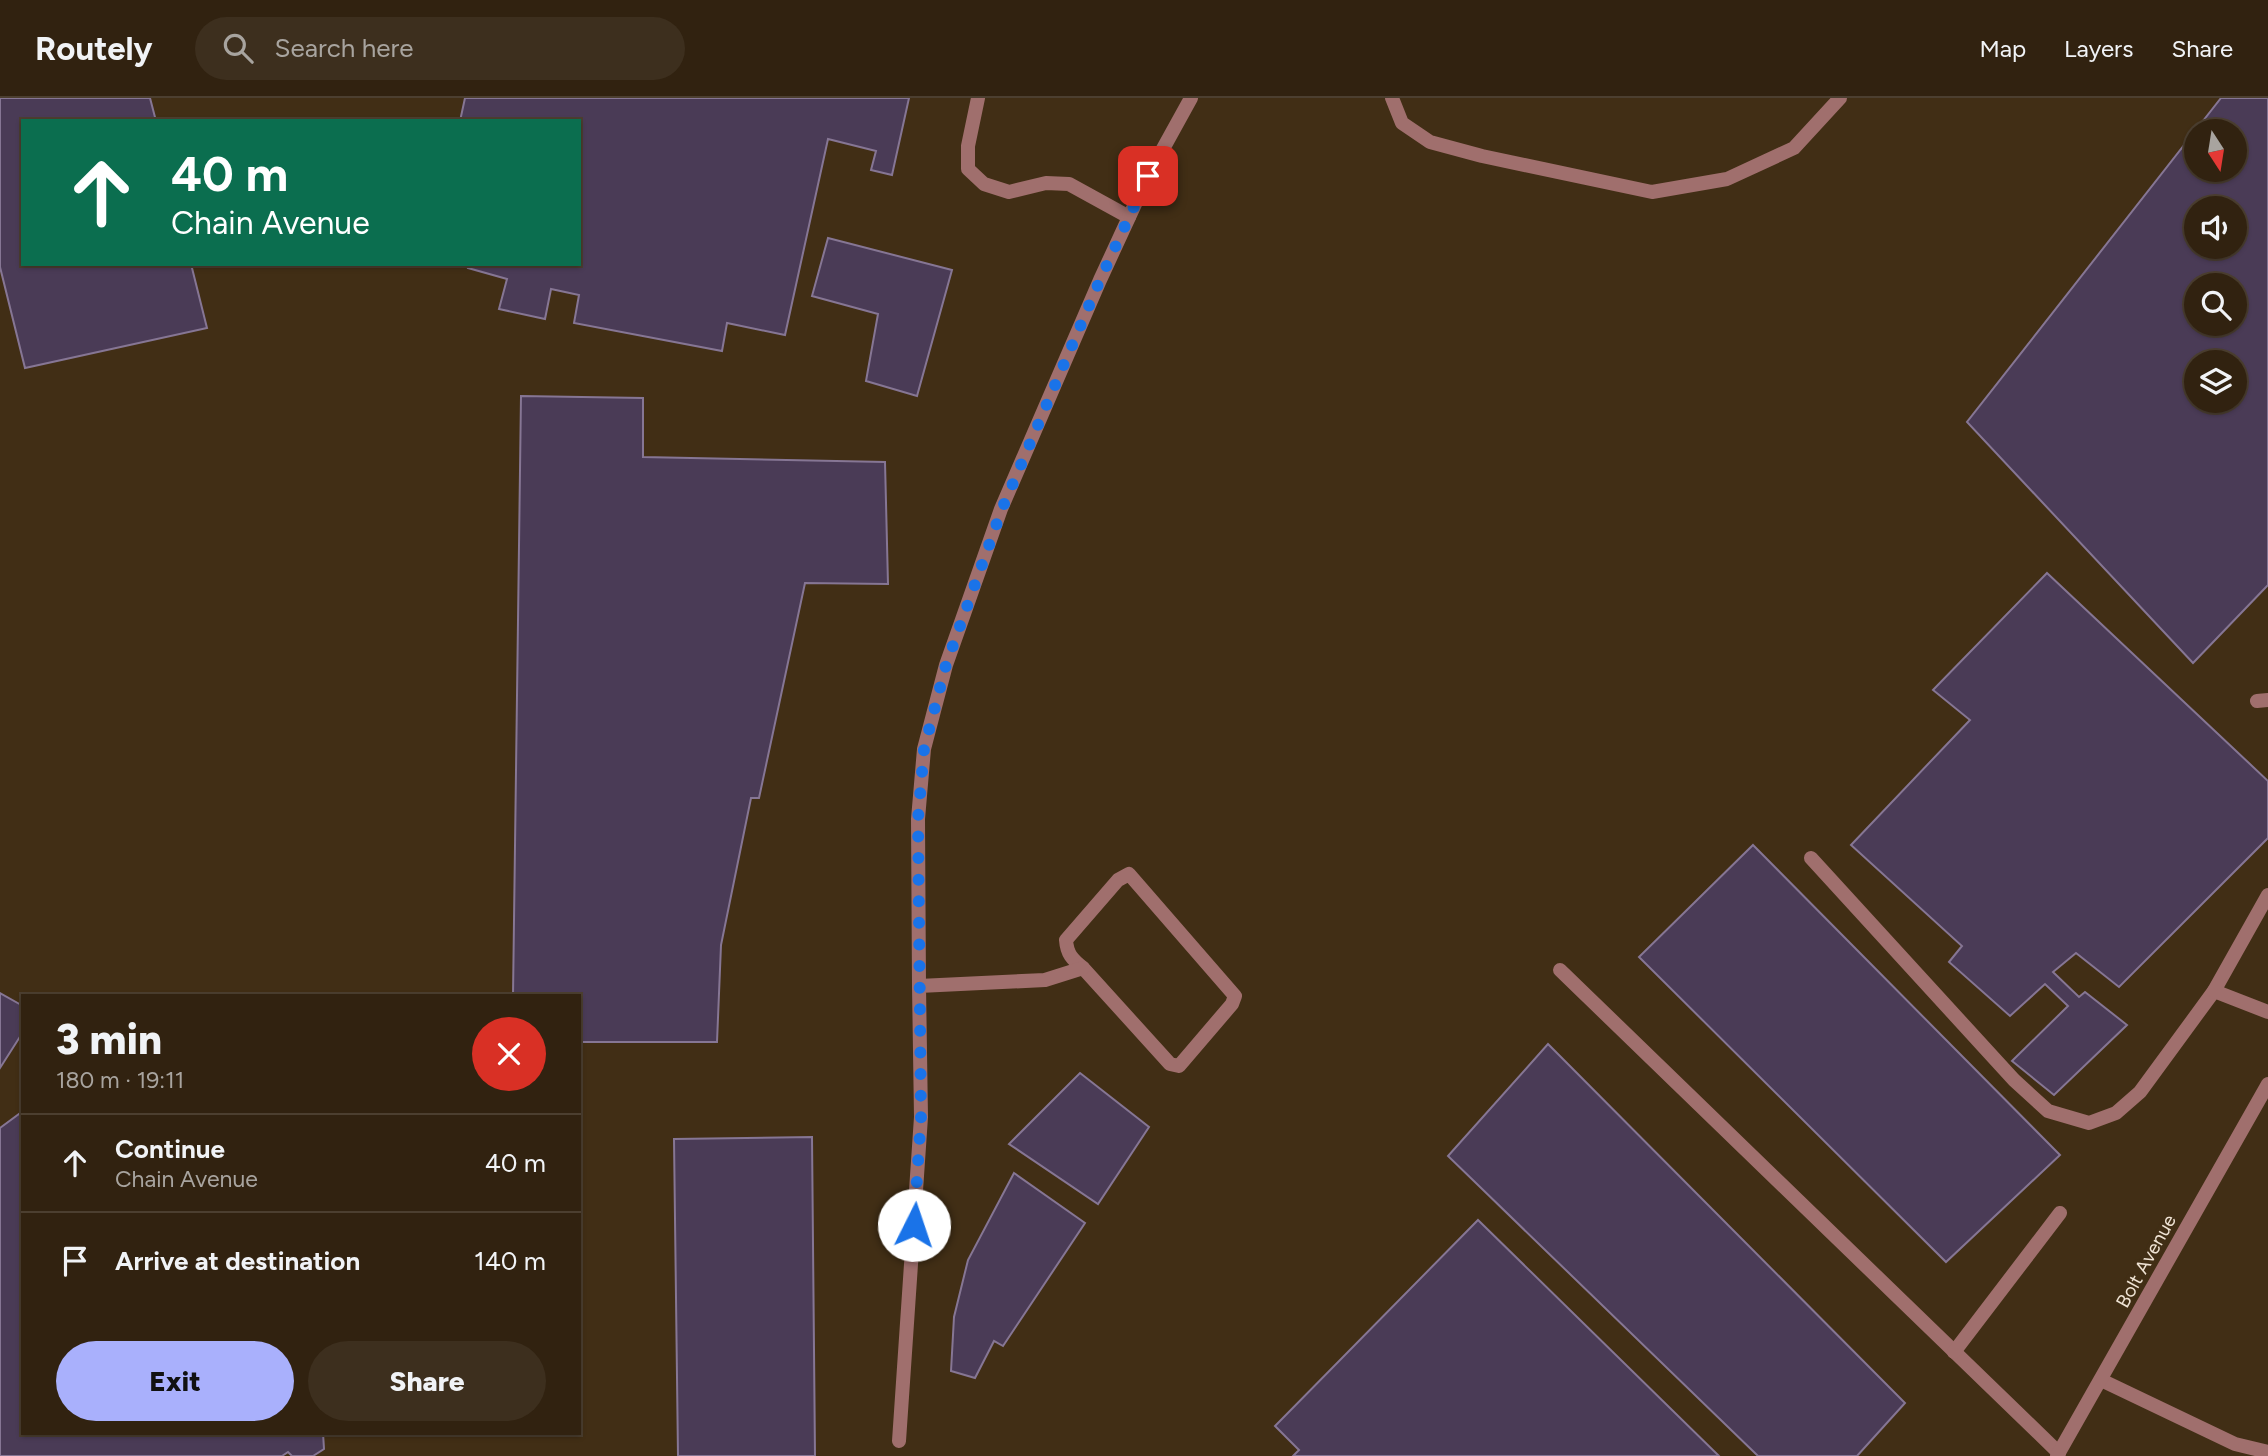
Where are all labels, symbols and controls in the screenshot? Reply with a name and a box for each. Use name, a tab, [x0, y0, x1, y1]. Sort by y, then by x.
search box	[195, 17, 685, 80]
text: Routely	[35, 29, 153, 68]
icon: search	[219, 29, 257, 67]
text: Search here	[275, 32, 414, 64]
text: Map	[1979, 34, 2026, 63]
text: Layers	[2064, 34, 2133, 63]
text: Share	[2171, 34, 2233, 63]
north arrow	[2184, 119, 2247, 182]
map controls	[2184, 119, 2247, 413]
text: 40 m	[171, 144, 288, 203]
pin	[1118, 146, 1178, 206]
icon: ahead	[56, 147, 147, 238]
icon: arrive	[1129, 157, 1167, 195]
button: sound	[2184, 196, 2247, 259]
text: Chain Avenue	[171, 204, 370, 242]
button: search	[2184, 273, 2247, 336]
button: layers	[2184, 350, 2247, 413]
text: 3 min	[56, 1014, 162, 1065]
button: close	[472, 1017, 546, 1091]
text: 180 m · 19:11	[56, 1066, 184, 1094]
text: Continue	[115, 1133, 225, 1165]
icon: ahead	[56, 1144, 94, 1182]
text: 40 m	[485, 1147, 546, 1179]
text: Chain Avenue	[115, 1165, 258, 1193]
position arrow	[877, 1188, 951, 1262]
street label: Bolt Avenue	[2111, 1210, 2181, 1312]
icon: arrive	[56, 1242, 94, 1280]
text: Arrive at destination	[115, 1245, 360, 1277]
text: 140 m	[474, 1245, 546, 1277]
button: Exit	[56, 1341, 294, 1421]
button: Share	[308, 1341, 546, 1421]

